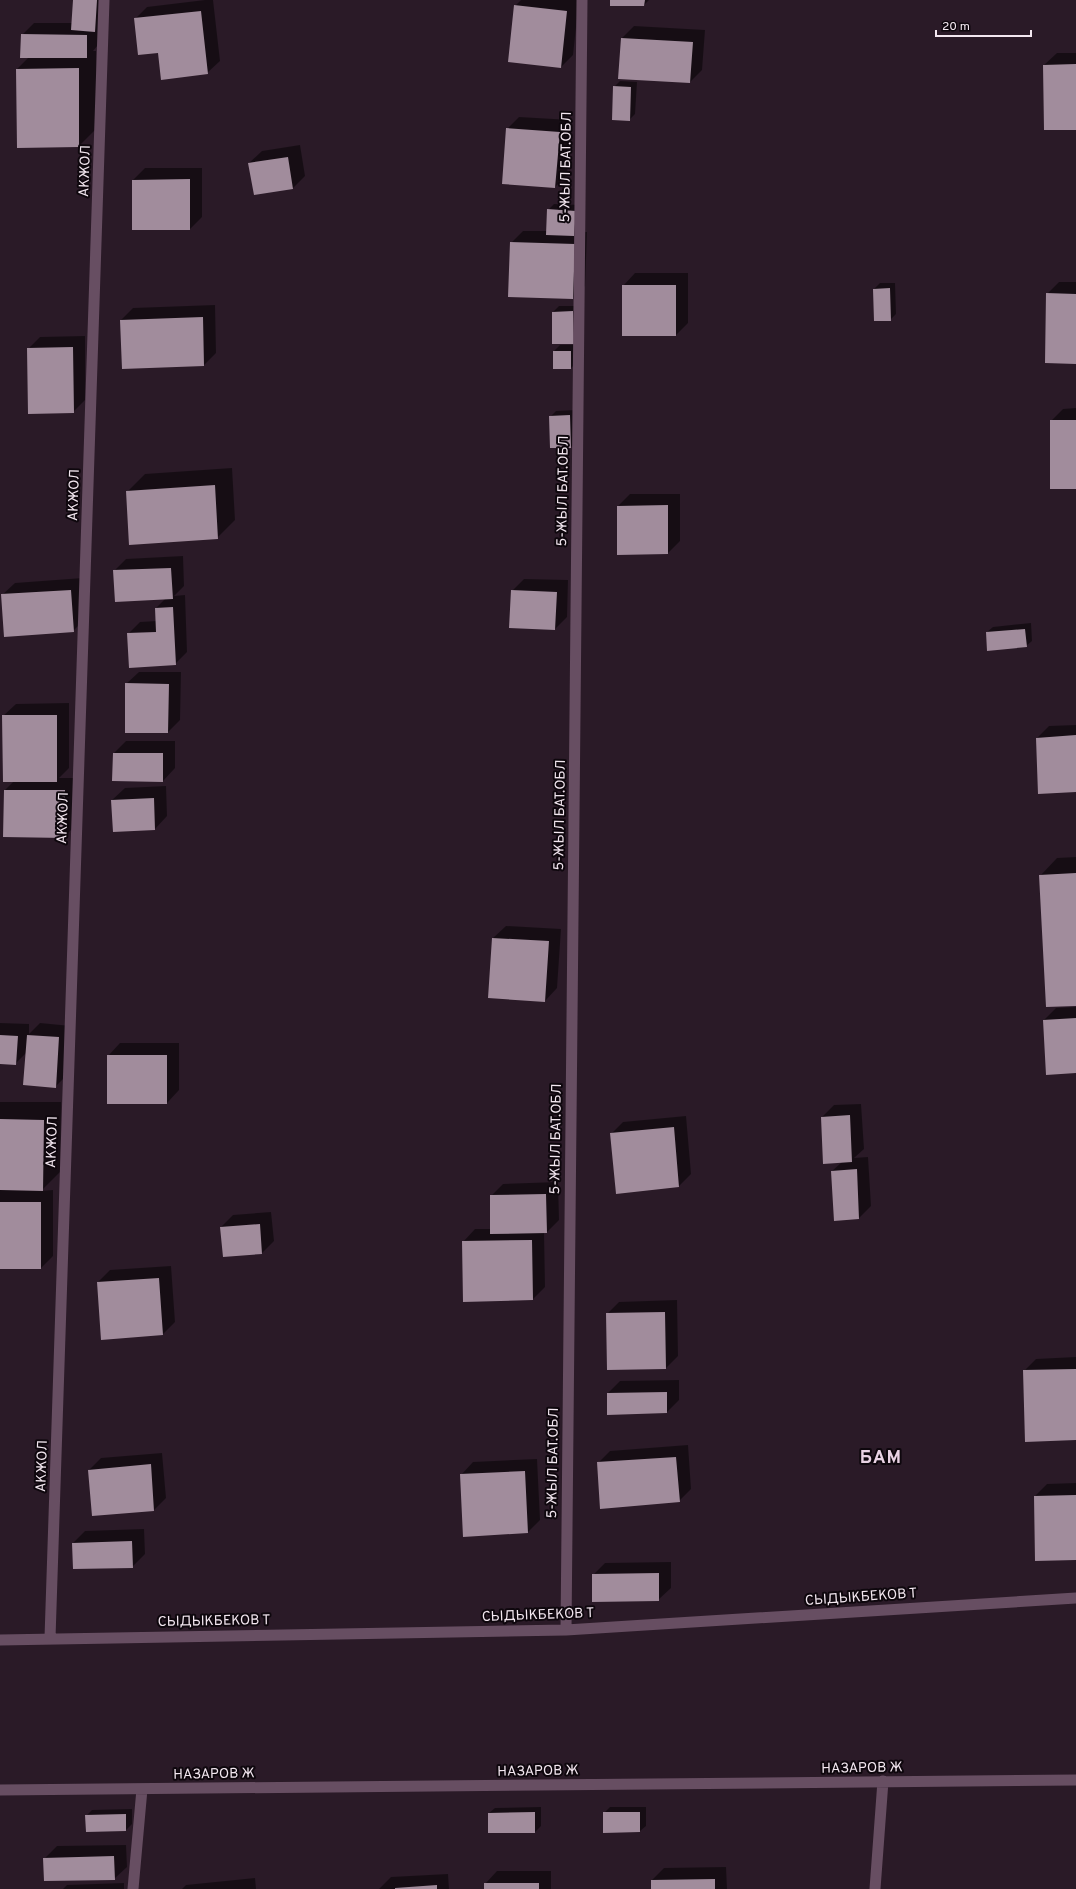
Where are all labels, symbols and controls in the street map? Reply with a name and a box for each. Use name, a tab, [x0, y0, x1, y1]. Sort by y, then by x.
scale bar	[936, 12, 1031, 38]
text: 20 m	[942, 19, 970, 35]
street label: 5-ЖЫЛ БАТ.ОБЛ	[557, 111, 576, 223]
street label: АКЖОЛ	[76, 145, 95, 197]
street label: 5-ЖЫЛ БАТ.ОБЛ	[554, 435, 573, 547]
street label: АКЖОЛ	[65, 469, 84, 521]
street label: 5-ЖЫЛ БАТ.ОБЛ	[551, 759, 570, 871]
street label: АКЖОЛ	[54, 792, 73, 844]
street label: 5-ЖЫЛ БАТ.ОБЛ	[547, 1083, 566, 1195]
street label: АКЖОЛ	[43, 1116, 62, 1168]
street label: 5-ЖЫЛ БАТ.ОБЛ	[544, 1407, 563, 1519]
street label: АКЖОЛ	[33, 1440, 52, 1492]
district label: БАМ	[860, 1447, 902, 1470]
street label: СЫДЫКБЕКОВ Т	[804, 1585, 918, 1610]
street label: СЫДЫКБЕКОВ Т	[482, 1605, 595, 1626]
street label: СЫДЫКБЕКОВ Т	[158, 1612, 270, 1631]
street label: НАЗАРОВ Ж	[821, 1759, 903, 1778]
street label: НАЗАРОВ Ж	[497, 1762, 579, 1781]
street label: НАЗАРОВ Ж	[173, 1765, 255, 1784]

